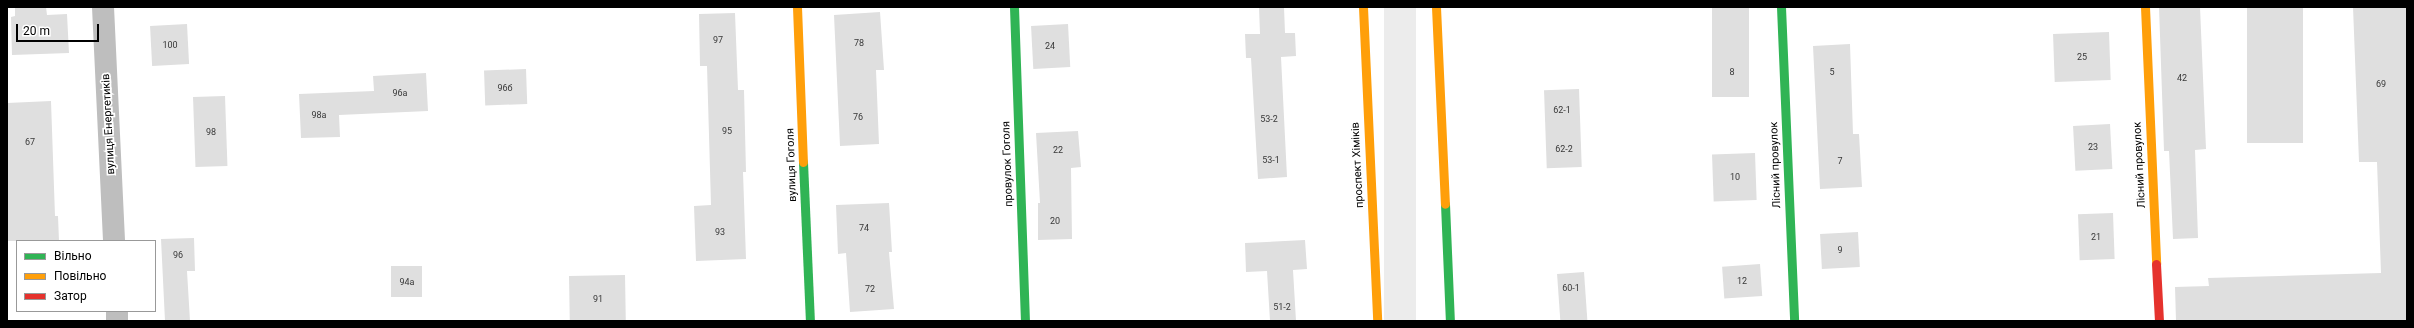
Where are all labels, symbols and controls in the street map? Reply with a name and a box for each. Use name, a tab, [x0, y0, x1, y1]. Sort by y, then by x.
scale bar	[18, 16, 101, 42]
text: 20 m	[23, 24, 50, 38]
house number: 97	[713, 35, 723, 45]
house number: 78	[854, 38, 864, 48]
house number: 100	[162, 40, 178, 50]
house number: 24	[1045, 41, 1055, 51]
house number: 25	[2077, 52, 2087, 62]
house number: 8	[1729, 67, 1735, 77]
house number: 5	[1829, 67, 1835, 77]
street label: вулиця Енергетиків	[100, 73, 118, 175]
house number: 42	[2177, 73, 2187, 83]
house number: 69	[2376, 79, 2386, 89]
house number: 96б	[497, 83, 513, 93]
house number: 96а	[392, 88, 408, 98]
house number: 62-1	[1553, 105, 1571, 115]
house number: 98а	[311, 110, 327, 120]
house number: 76	[853, 112, 863, 122]
house number: 53-2	[1260, 114, 1278, 124]
street label: провулок Гоголя	[1000, 121, 1016, 207]
street label: Лісний провулок	[2131, 121, 2149, 209]
street label: проспект Хіміків	[1349, 122, 1367, 208]
street label: Лісний провулок	[1768, 122, 1784, 208]
house number: 95	[722, 126, 732, 136]
house number: 98	[206, 127, 216, 137]
street label: вулиця Гоголя	[784, 128, 800, 202]
house number: 67	[25, 137, 35, 147]
house number: 23	[2088, 142, 2098, 152]
house number: 62-2	[1555, 144, 1573, 154]
house number: 22	[1053, 145, 1063, 155]
house number: 53-1	[1262, 155, 1280, 165]
house number: 7	[1837, 156, 1843, 166]
house number: 10	[1730, 172, 1740, 182]
house number: 20	[1050, 216, 1060, 226]
house number: 74	[859, 223, 869, 233]
house number: 93	[715, 227, 725, 237]
house number: 21	[2091, 232, 2101, 242]
legend	[16, 240, 156, 312]
house number: 9	[1837, 245, 1843, 255]
text: Вільно	[54, 249, 92, 263]
house number: 96	[173, 250, 183, 260]
text: Повільно	[54, 269, 106, 283]
house number: 12	[1737, 276, 1747, 286]
house number: 94а	[399, 277, 415, 287]
house number: 60-1	[1562, 283, 1580, 293]
house number: 72	[865, 284, 875, 294]
text: Затор	[54, 289, 87, 303]
house number: 91	[593, 294, 603, 304]
house number: 51-2	[1273, 302, 1291, 312]

